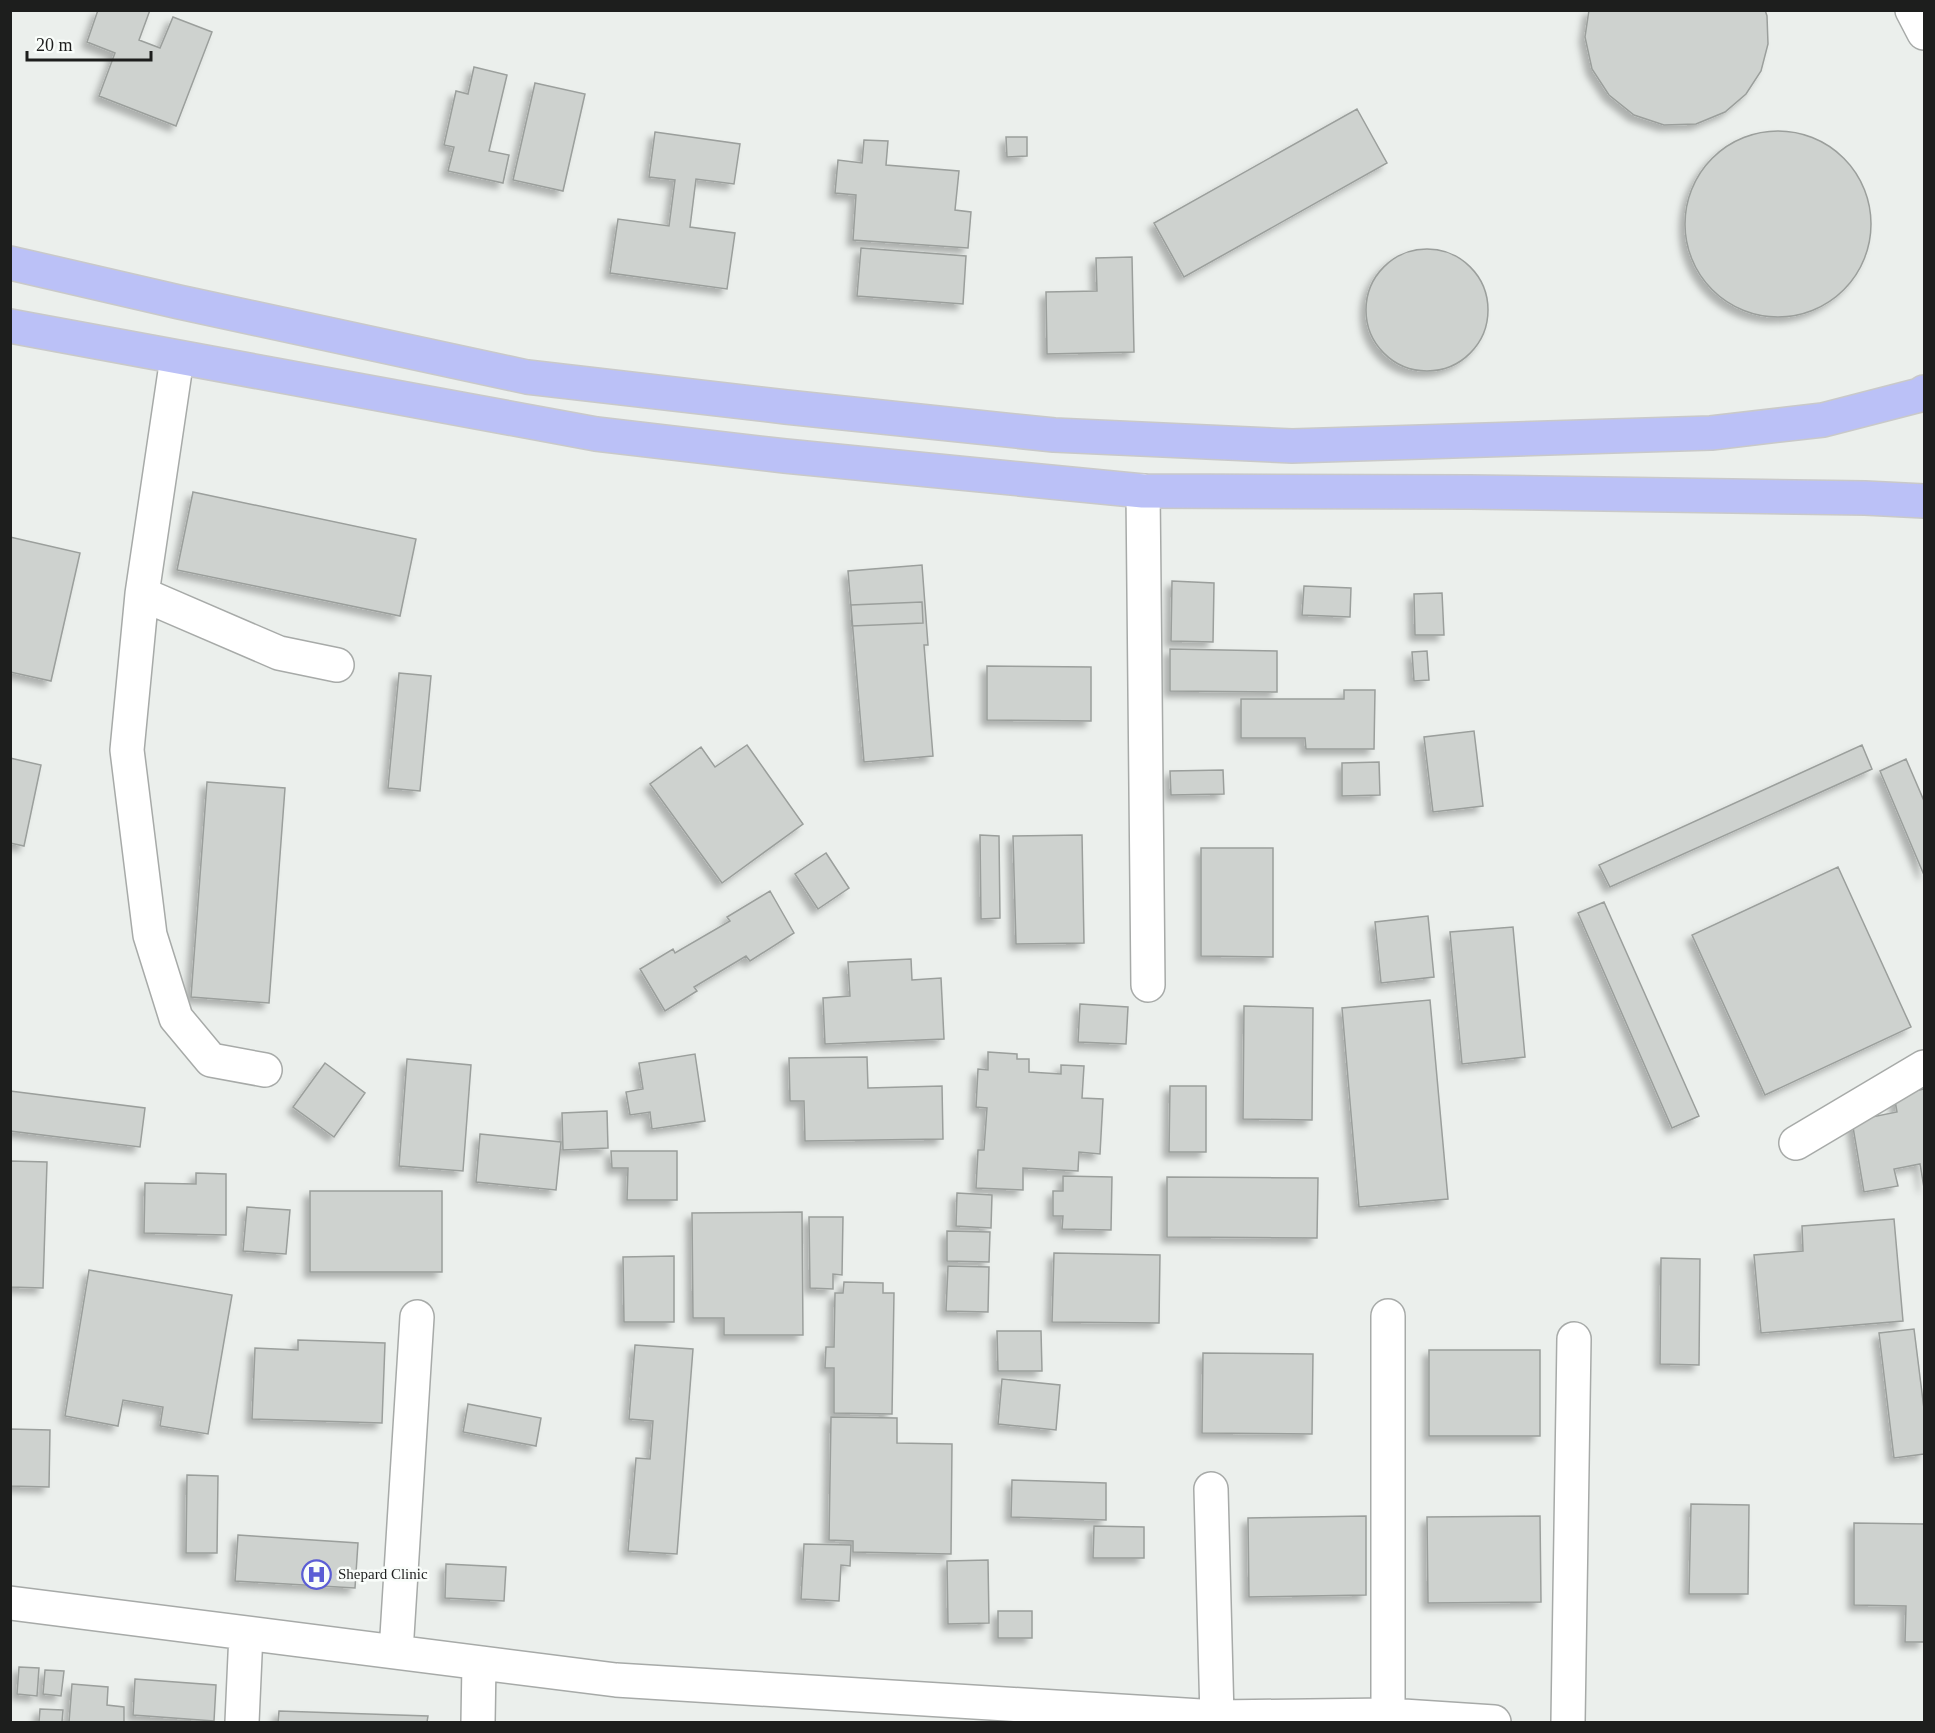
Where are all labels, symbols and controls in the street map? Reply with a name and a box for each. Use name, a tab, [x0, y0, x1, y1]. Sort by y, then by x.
scale bar	[27, 24, 152, 62]
text: 20 m	[36, 35, 73, 55]
hospital icon: Shepard Clinic	[301, 1558, 333, 1590]
place label: Shepard Clinic	[338, 1566, 428, 1582]

